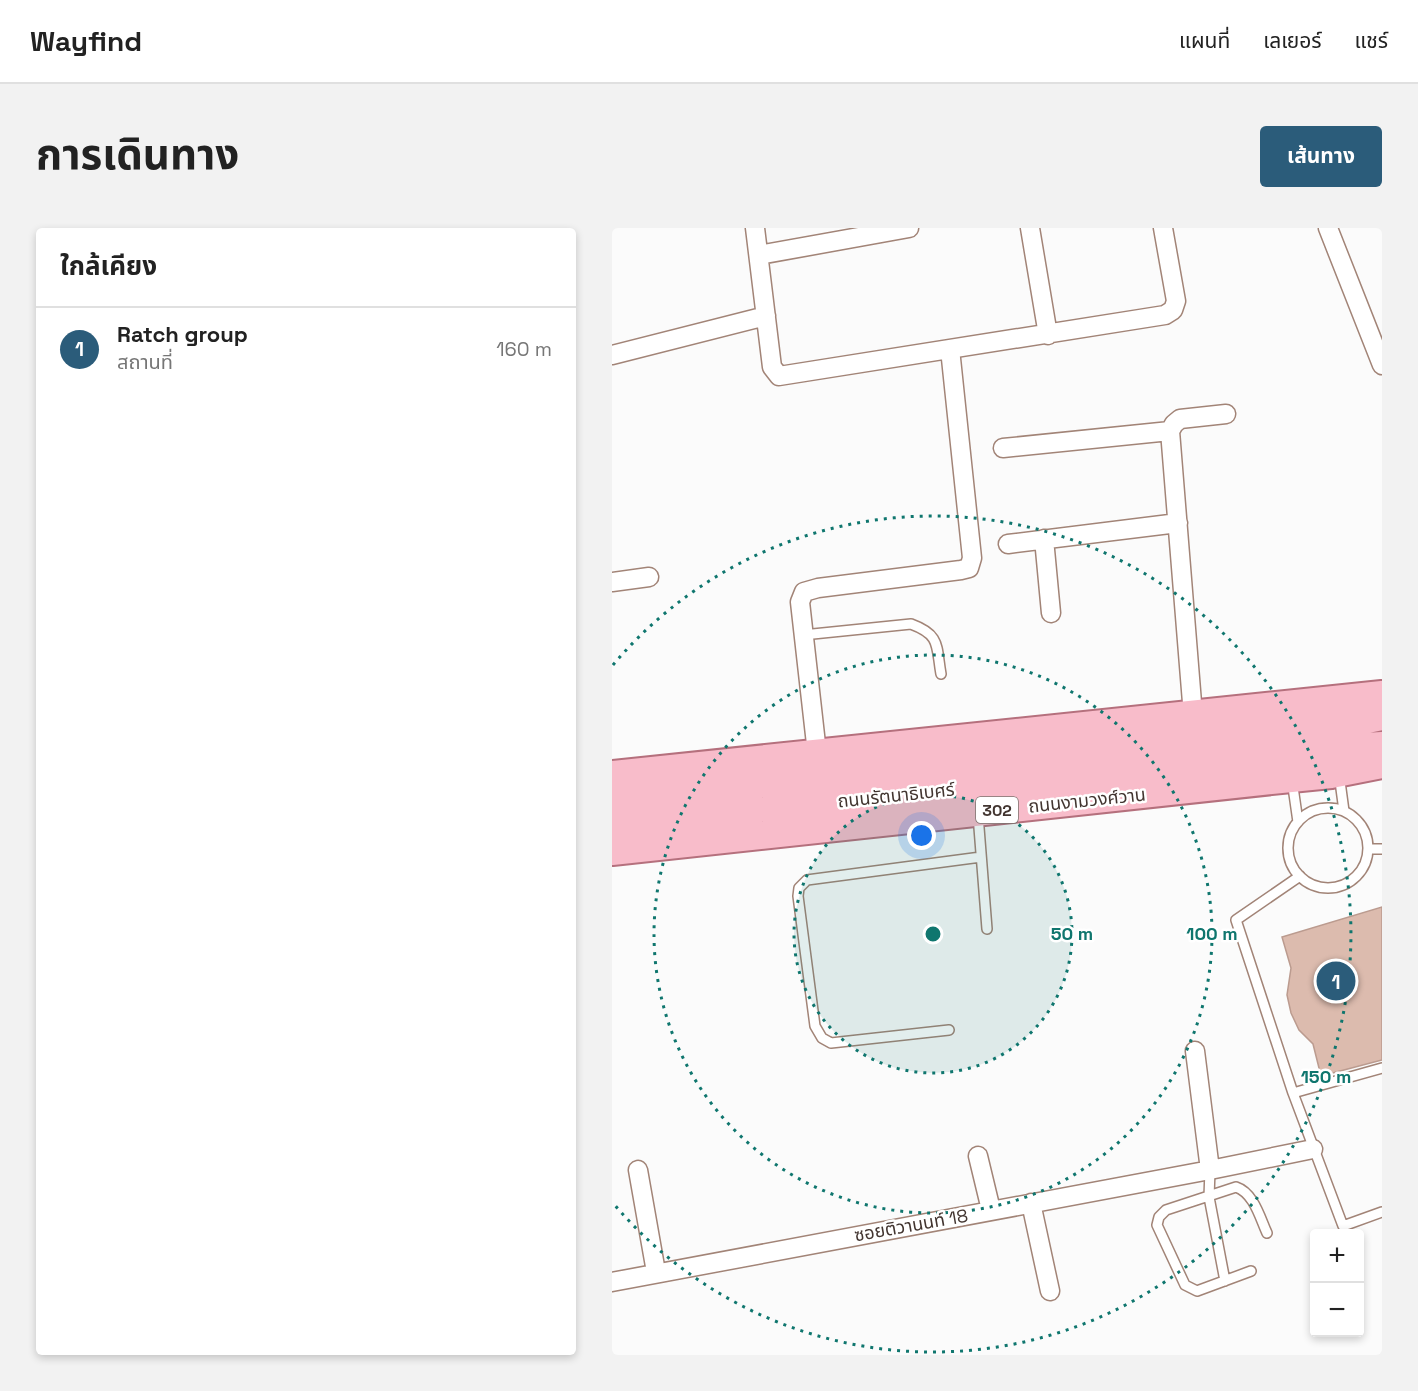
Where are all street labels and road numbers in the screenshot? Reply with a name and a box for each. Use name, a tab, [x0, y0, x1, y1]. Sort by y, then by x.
street label: ถนนรัตนาธิเบศร์	[836, 777, 956, 813]
street label: ถนนงามวงศ์วาน	[1027, 782, 1147, 818]
road number: 302	[976, 797, 1018, 823]
street label: ซอยติวานนท์ 18	[852, 1204, 970, 1246]

